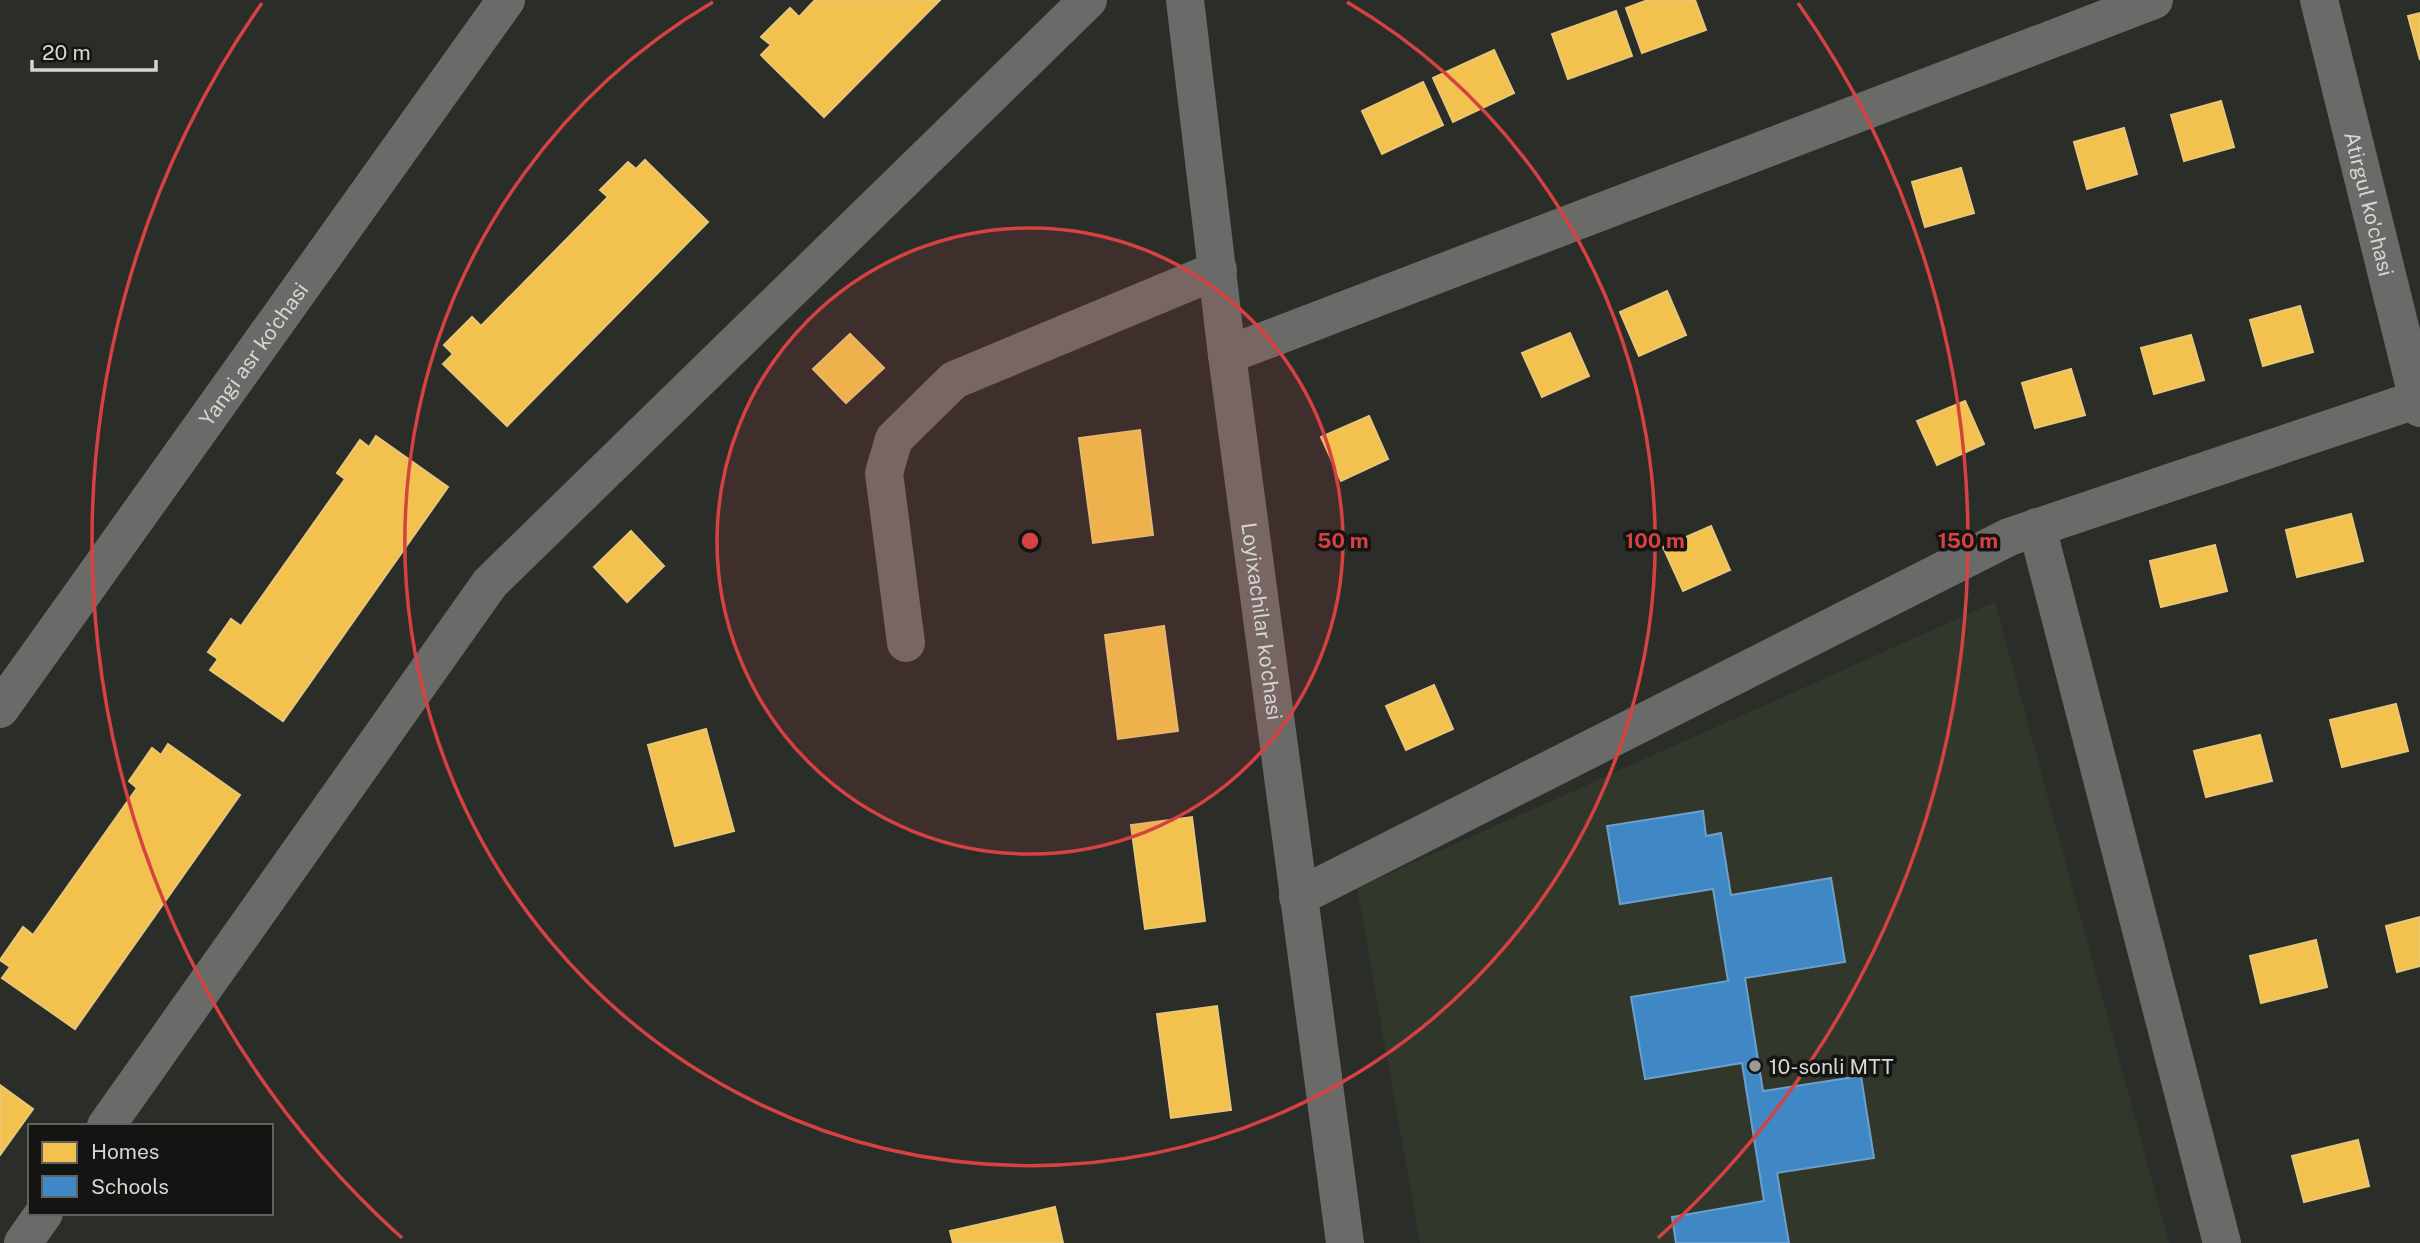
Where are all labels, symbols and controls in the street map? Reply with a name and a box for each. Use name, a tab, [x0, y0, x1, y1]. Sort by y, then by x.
scale bar	[32, 28, 156, 72]
text: 20 m	[42, 40, 91, 65]
street label: Atirgul ko'chasi	[2340, 129, 2399, 279]
street label: Yangi asr ko'chasi	[194, 277, 313, 431]
street label: Loyixachilar ko'chasi	[1237, 521, 1288, 722]
text: 50 m	[1317, 528, 1369, 553]
text: 100 m	[1625, 528, 1685, 553]
text: 150 m	[1938, 528, 1998, 553]
centre of rings	[1018, 529, 1042, 553]
place label: 10-sonli MTT	[1769, 1054, 1894, 1079]
marker: 10-sonli MTT	[1747, 1058, 1763, 1074]
legend	[28, 1124, 273, 1215]
text: Homes	[91, 1139, 159, 1164]
text: Schools	[91, 1174, 169, 1199]

